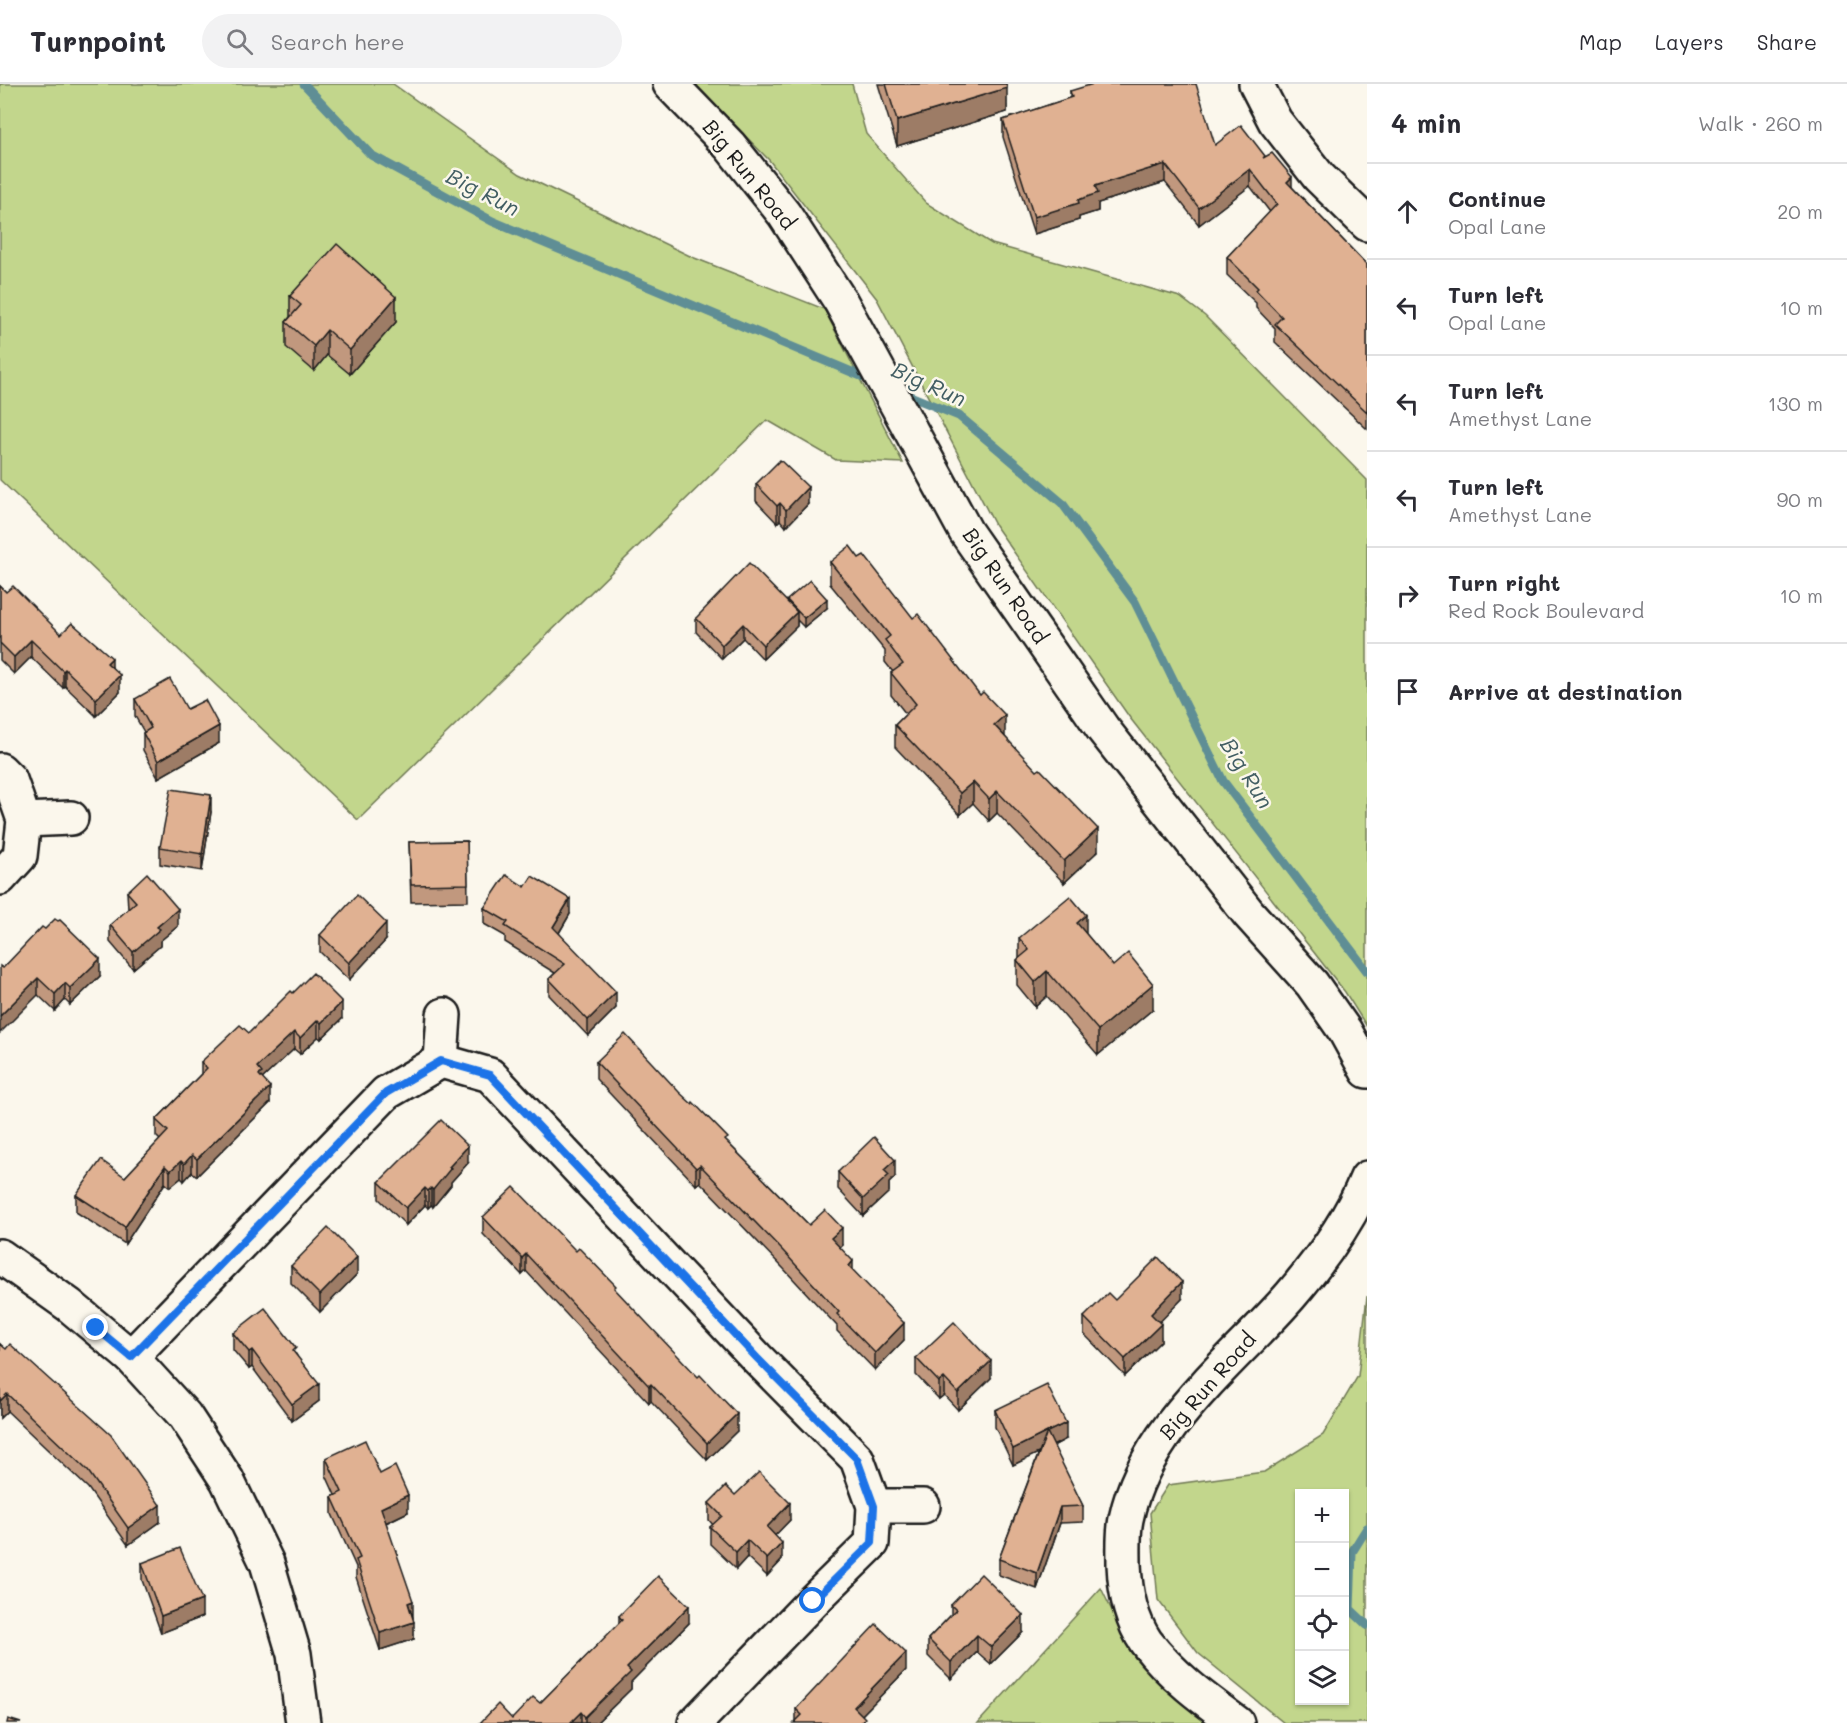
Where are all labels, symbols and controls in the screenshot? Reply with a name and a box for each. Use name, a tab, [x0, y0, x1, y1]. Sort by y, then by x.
search box	[202, 14, 622, 68]
text: Turnpoint	[30, 23, 166, 59]
icon: search	[223, 25, 256, 58]
text: Search here	[271, 27, 405, 56]
text: Map	[1579, 28, 1622, 55]
text: Layers	[1655, 28, 1724, 55]
text: Share	[1757, 28, 1817, 55]
text: 4 min	[1391, 106, 1461, 140]
text: Walk · 260 m	[1698, 110, 1823, 136]
street label: Big Run Road	[698, 113, 803, 235]
water label: Big Run	[442, 161, 525, 222]
text: Continue	[1448, 184, 1546, 213]
icon: ahead	[1391, 195, 1424, 228]
text: 20 m	[1777, 198, 1823, 224]
text: Opal Lane	[1448, 213, 1547, 239]
text: Turn left	[1448, 280, 1544, 309]
icon: left	[1391, 291, 1424, 324]
text: 10 m	[1779, 294, 1823, 320]
text: Opal Lane	[1448, 309, 1547, 335]
water label: Big Run	[887, 354, 971, 413]
text: Turn left	[1448, 376, 1544, 405]
icon: left	[1391, 387, 1424, 420]
text: 130 m	[1768, 390, 1823, 416]
text: Amethyst Lane	[1448, 405, 1592, 431]
text: Turn left	[1448, 472, 1544, 501]
icon: left	[1391, 483, 1424, 516]
text: 90 m	[1777, 486, 1823, 512]
text: Amethyst Lane	[1448, 501, 1592, 527]
street label: Big Run Road	[958, 522, 1055, 648]
text: Turn right	[1448, 568, 1560, 597]
icon: right	[1391, 579, 1424, 612]
text: 10 m	[1779, 582, 1823, 608]
text: Red Rock Boulevard	[1448, 597, 1644, 623]
icon: arrive	[1391, 675, 1424, 708]
text: Arrive at destination	[1448, 677, 1683, 706]
water label: Big Run	[1214, 732, 1281, 814]
route end	[82, 1314, 108, 1340]
street label: Big Run Road	[1153, 1326, 1261, 1444]
map controls	[1295, 1489, 1349, 1705]
button: +	[1295, 1489, 1349, 1543]
button: −	[1295, 1543, 1349, 1597]
route start	[799, 1587, 825, 1613]
button: locate	[1295, 1597, 1349, 1651]
button: layers	[1295, 1651, 1349, 1705]

